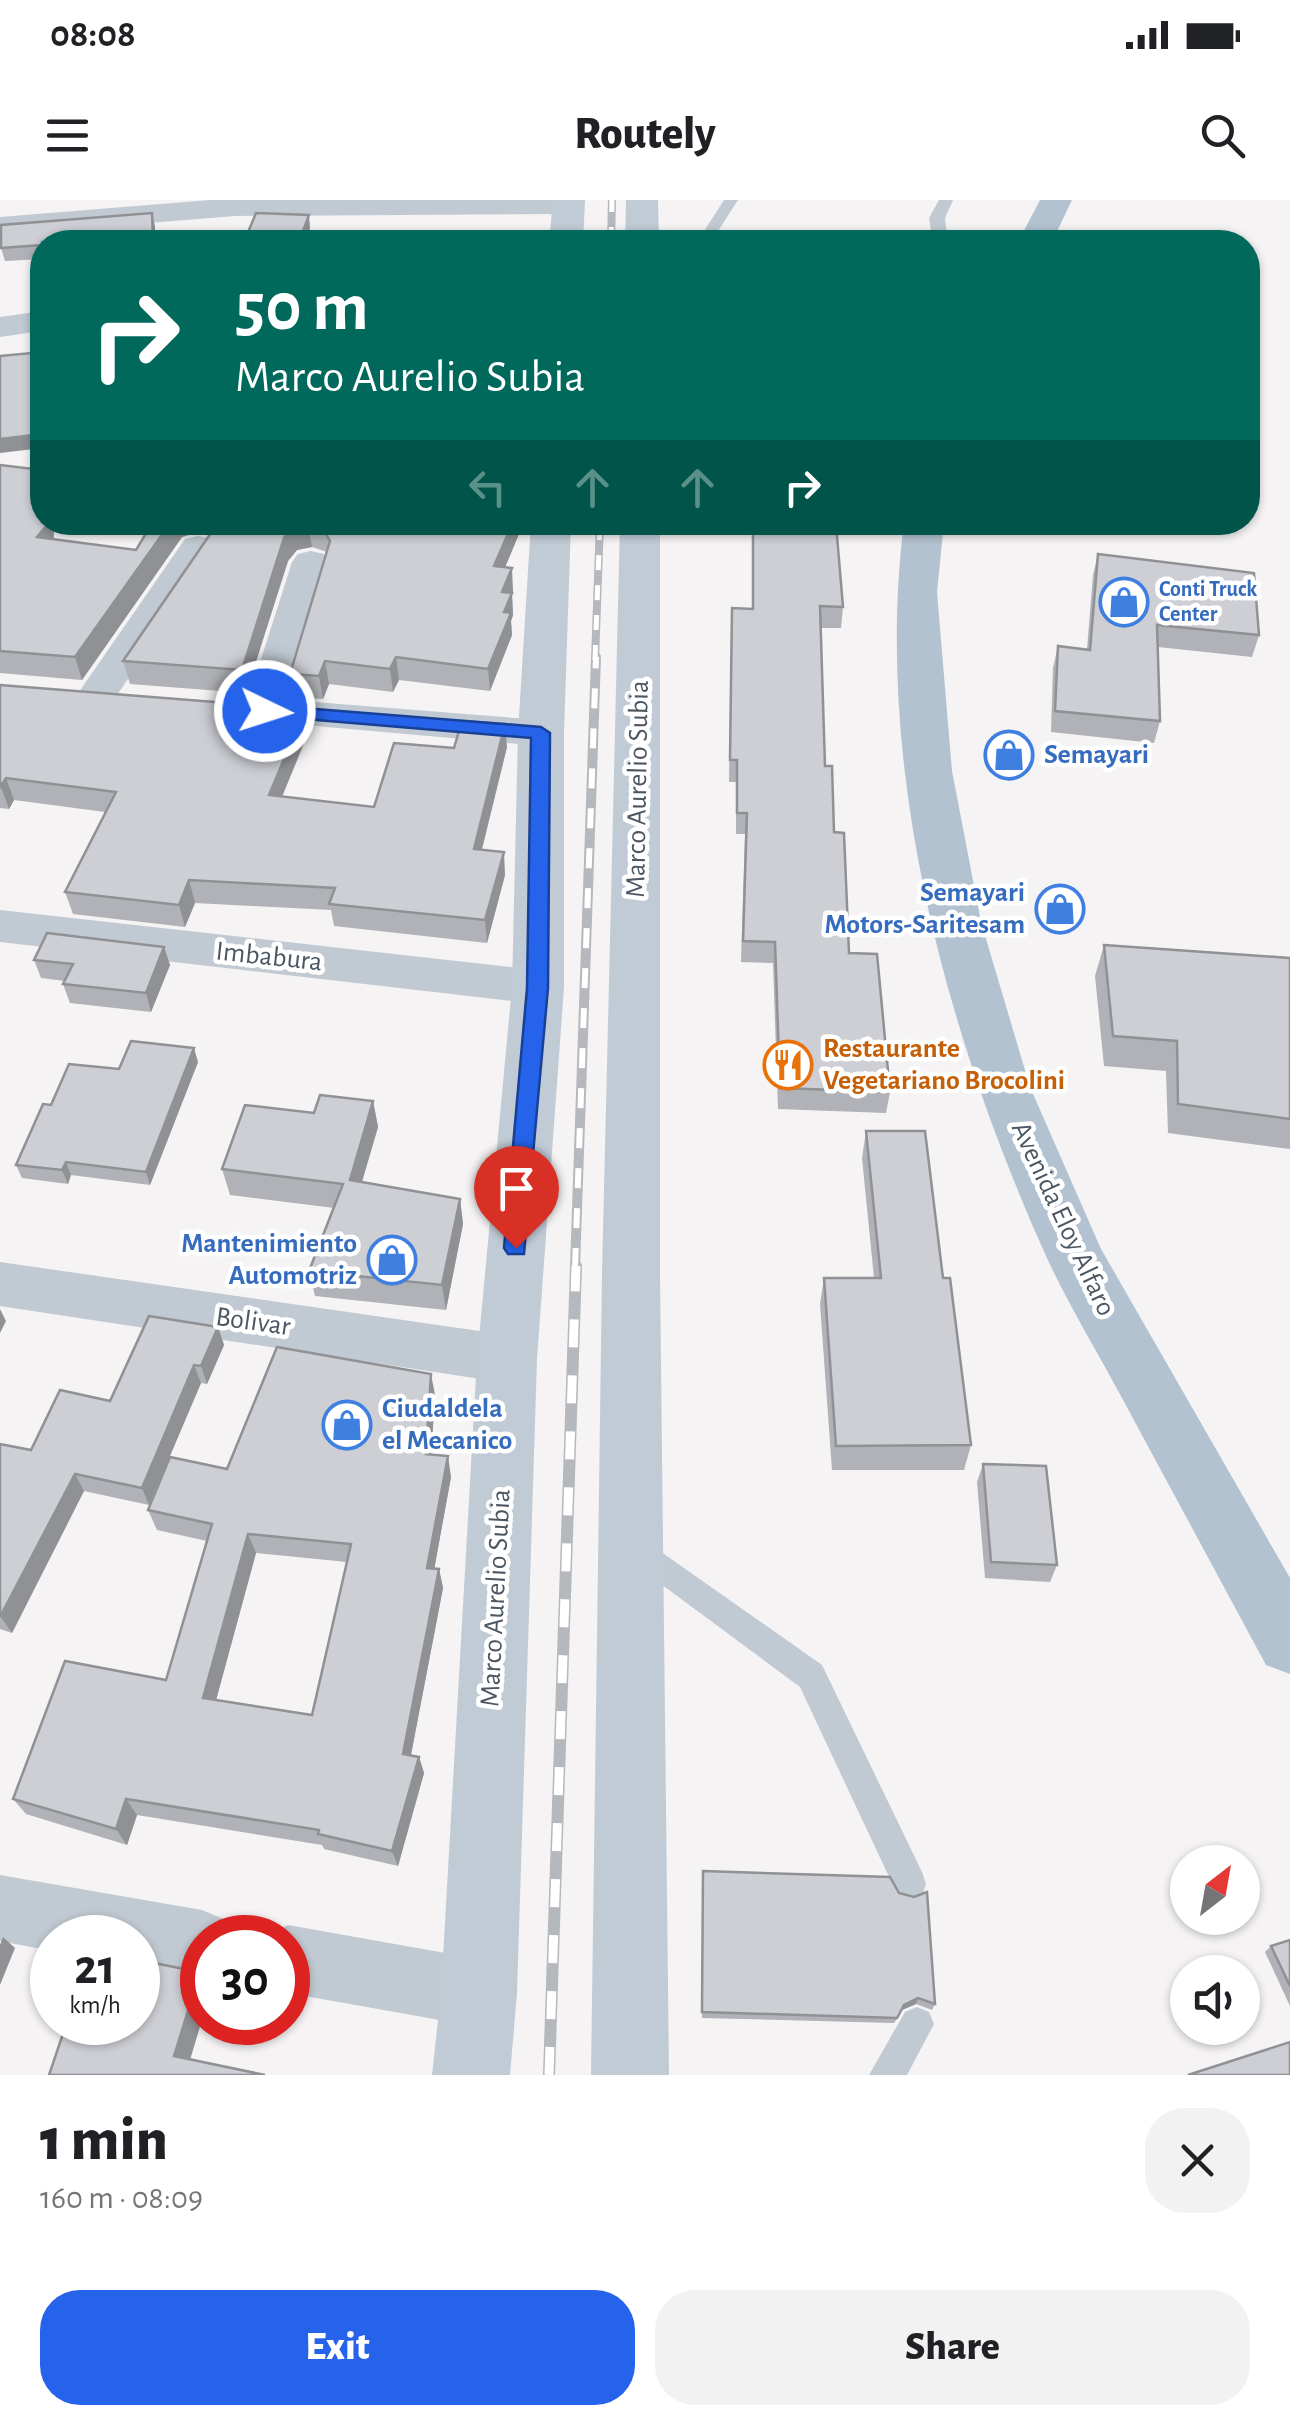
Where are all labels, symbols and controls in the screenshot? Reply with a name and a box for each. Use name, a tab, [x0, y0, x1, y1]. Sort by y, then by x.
text: 08:08	[50, 16, 136, 54]
icon: menu	[40, 108, 95, 163]
icon: search	[1195, 108, 1250, 163]
text: Routely	[574, 112, 716, 157]
icon: right	[70, 270, 200, 400]
text: 50 m	[235, 273, 369, 343]
text: Marco Aurelio Subia	[235, 355, 585, 400]
icon: left	[460, 460, 515, 515]
icon: ahead	[565, 460, 620, 515]
icon: ahead	[670, 460, 725, 515]
icon: right	[775, 460, 830, 515]
shop icon: Conti Truck Center	[1098, 576, 1150, 628]
place label: Conti Truck Center	[1159, 578, 1257, 625]
position arrow	[213, 659, 317, 763]
street label: Marco Aurelio Subia	[622, 680, 654, 898]
shop icon: Semayari	[983, 729, 1035, 781]
place label: Semayari	[1044, 741, 1149, 769]
place label: Semayari Motors-Saritesam	[824, 879, 1025, 939]
shop icon: Semayari Motors-Saritesam	[1034, 883, 1086, 935]
street label: Imbabura	[214, 937, 324, 977]
place label: Restaurante Vegetariano Brocolini	[823, 1035, 1065, 1095]
restaurant icon: Restaurante Vegetariano Brocolini	[762, 1039, 814, 1091]
street label: Avenida Eloy Alfaro	[1006, 1118, 1120, 1320]
pin	[474, 1146, 559, 1249]
icon: arrive	[489, 1161, 544, 1216]
place label: Mantenimiento Automotriz	[181, 1230, 357, 1290]
shop icon: Mantenimiento Automotriz	[366, 1234, 418, 1286]
street label: Bolivar	[214, 1303, 292, 1341]
place label: Ciudaldela el Mecanico	[382, 1395, 512, 1455]
shop icon: Ciudaldela el Mecanico	[321, 1399, 373, 1451]
street label: Marco Aurelio Subia	[476, 1488, 516, 1708]
north arrow	[1170, 1845, 1260, 1935]
map controls	[1170, 1845, 1260, 2045]
speed limit sign: 30	[180, 1915, 310, 2045]
text: 21	[74, 1943, 116, 1993]
button: sound	[1170, 1955, 1260, 2045]
text: km/h	[69, 1993, 121, 2018]
button: close	[1145, 2108, 1250, 2213]
text: 1 min	[40, 2111, 168, 2171]
text: 160 m · 08:09	[40, 2182, 203, 2214]
button: Exit	[40, 2290, 635, 2405]
button: Share	[655, 2290, 1250, 2405]

